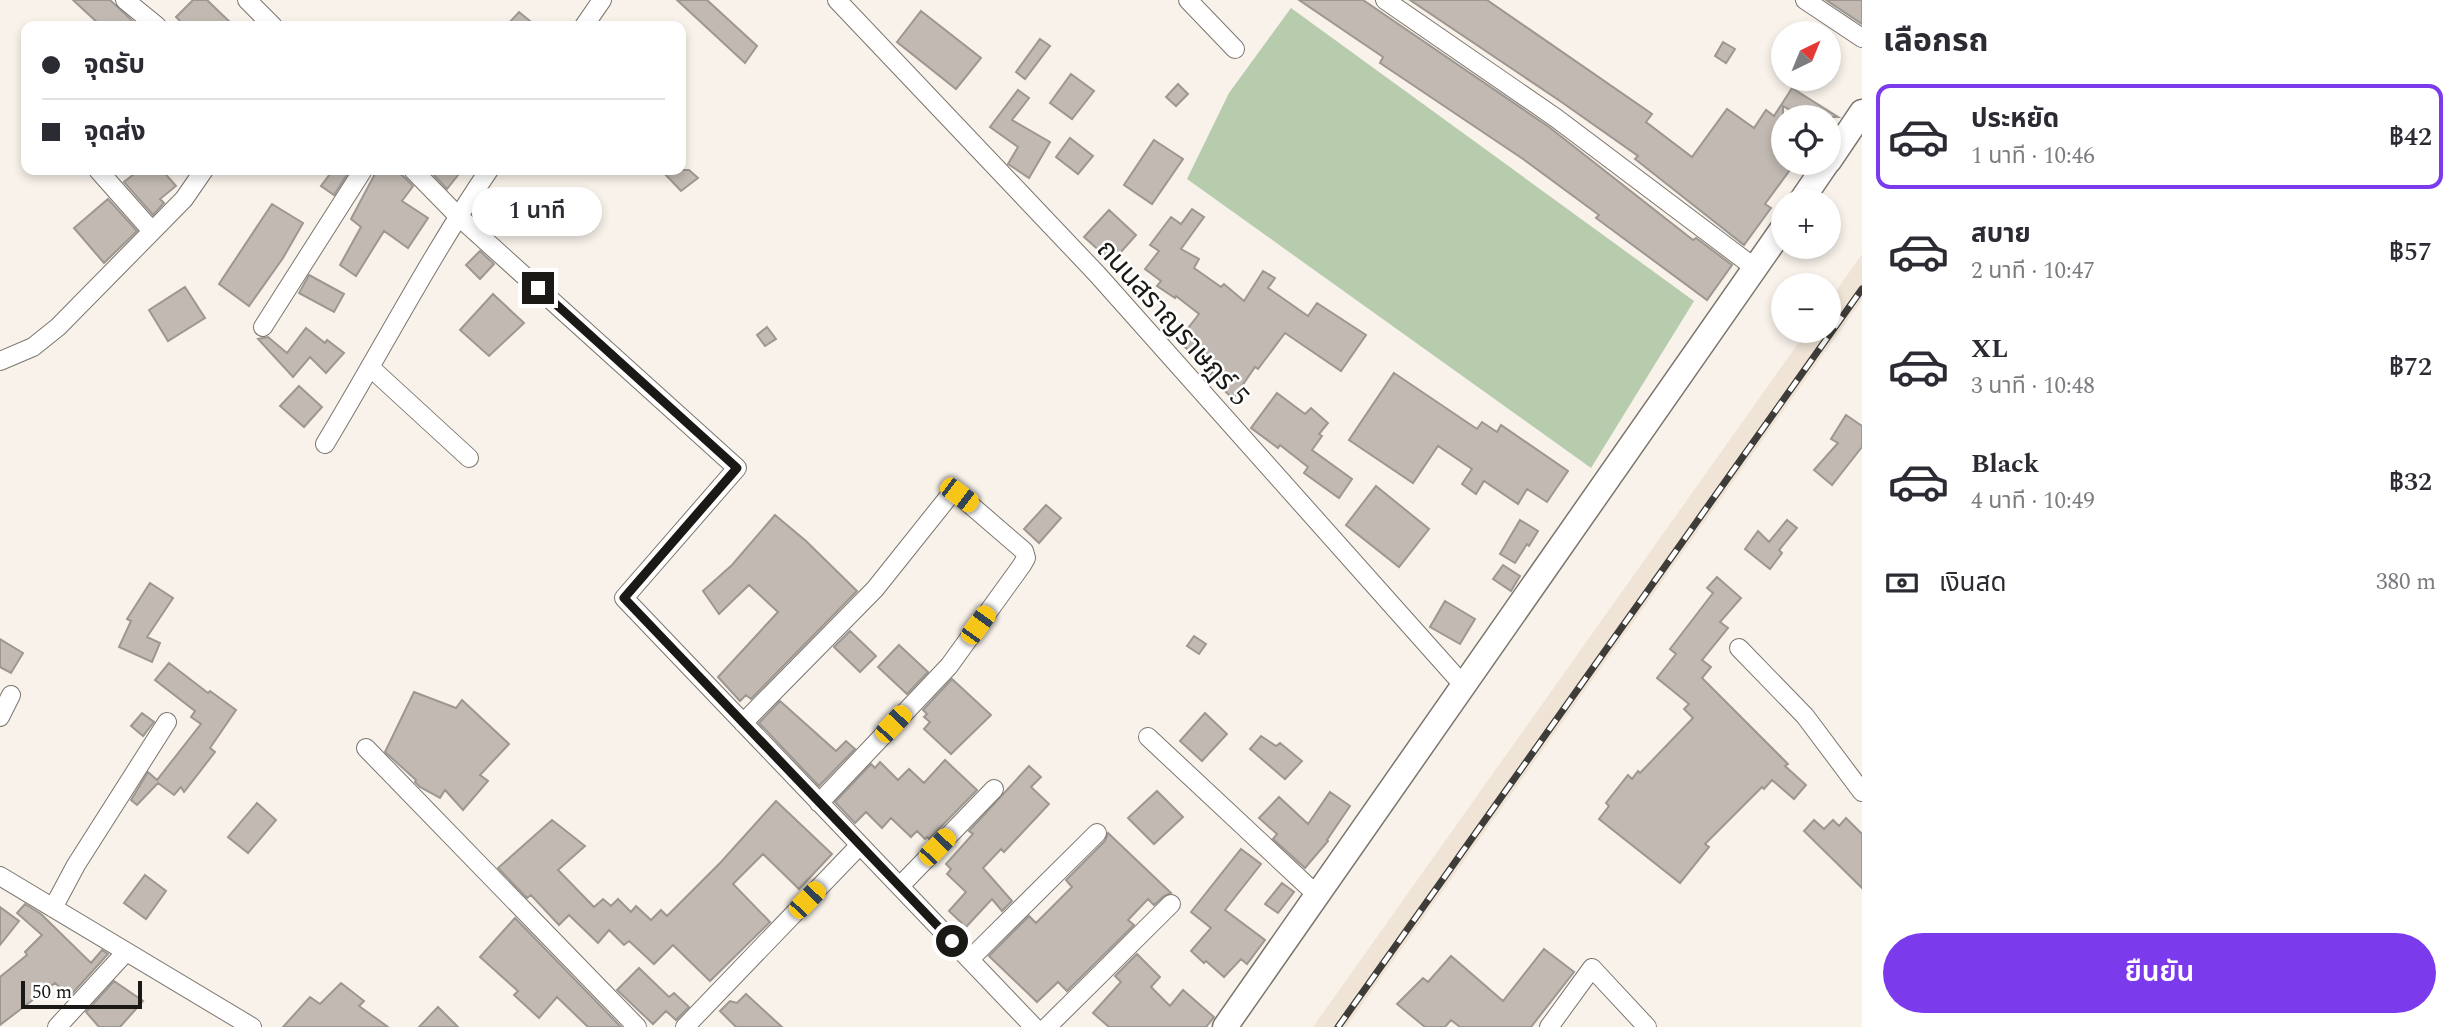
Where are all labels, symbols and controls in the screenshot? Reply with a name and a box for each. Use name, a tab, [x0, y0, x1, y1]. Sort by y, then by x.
text: เลือกรถ	[1883, 17, 1988, 66]
north arrow	[1771, 21, 1841, 91]
map controls	[1771, 21, 1841, 343]
text: จุดรับ	[84, 45, 145, 85]
text: ประหยัด	[1971, 99, 2059, 139]
button: locate	[1771, 105, 1841, 175]
icon: car	[1887, 105, 1950, 168]
text: จุดส่ง	[84, 112, 146, 152]
text: ฿42	[2389, 117, 2432, 157]
text: 1 นาที · 10:46	[1971, 139, 2095, 174]
callout: 1 นาที	[473, 187, 603, 236]
button: +	[1771, 189, 1841, 259]
text: 1 นาที	[509, 194, 565, 229]
text: สบาย	[1971, 214, 2031, 254]
icon: car	[1887, 220, 1950, 283]
street label: ถนนสราญราษฎร์ 5	[1086, 230, 1260, 416]
text: ฿57	[2389, 232, 2432, 272]
text: 2 นาที · 10:47	[1971, 254, 2095, 289]
route end	[522, 272, 554, 304]
button: −	[1771, 273, 1841, 343]
text: XL	[1971, 329, 2008, 369]
icon: car	[1887, 335, 1950, 398]
text: ฿72	[2389, 347, 2432, 387]
text: 3 นาที · 10:48	[1971, 369, 2095, 404]
text: Black	[1971, 444, 2039, 484]
icon: car	[1887, 450, 1950, 513]
text: ฿32	[2389, 462, 2432, 502]
car	[936, 474, 983, 516]
text: 4 นาที · 10:49	[1971, 484, 2095, 519]
text: เงินสด	[1939, 563, 2006, 603]
icon: cash	[1883, 564, 1921, 602]
text: 380 m	[2376, 565, 2436, 600]
car	[958, 602, 999, 648]
car	[871, 701, 916, 747]
car	[915, 825, 960, 869]
car	[785, 878, 830, 922]
route start	[936, 925, 968, 957]
button: ยืนยัน	[1883, 933, 2436, 1013]
scale bar	[21, 978, 142, 1010]
text: 50 m	[32, 978, 72, 1007]

